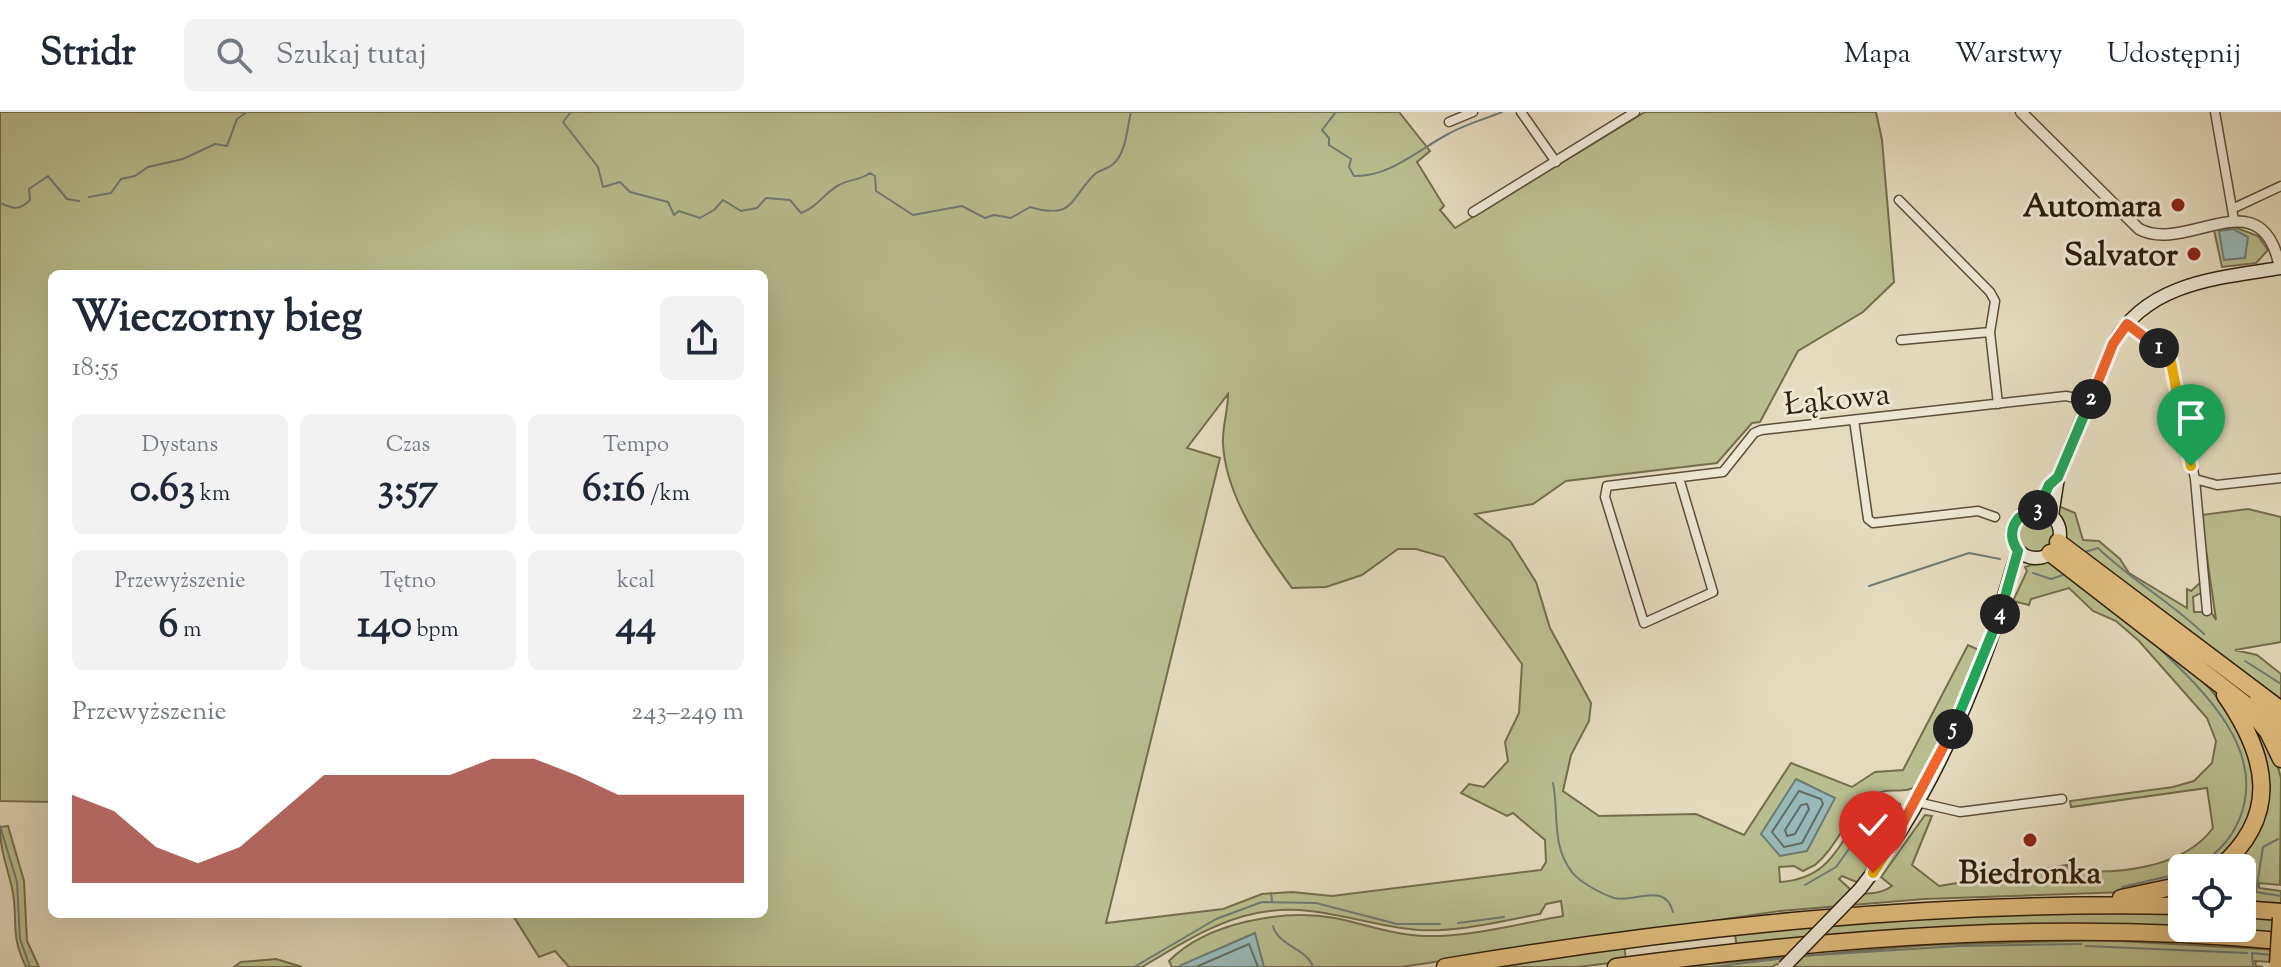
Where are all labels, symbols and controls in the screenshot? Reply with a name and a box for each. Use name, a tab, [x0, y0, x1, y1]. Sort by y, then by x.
search box	[184, 19, 744, 91]
text: Stridr	[40, 28, 136, 82]
icon: search	[212, 33, 256, 77]
text: Szukaj tutaj	[276, 34, 427, 77]
text: Mapa	[1844, 35, 1911, 75]
text: Warstwy	[1955, 35, 2063, 75]
text: Udostępnij	[2107, 35, 2241, 75]
place label: Automara	[2023, 185, 2162, 231]
marker: Automara	[2169, 196, 2187, 214]
place label: Salvator	[2064, 234, 2179, 280]
marker: Salvator	[2185, 245, 2203, 263]
text: Wieczorny bieg	[72, 288, 363, 351]
button: share	[660, 296, 744, 380]
pin: 1	[2139, 328, 2179, 368]
text: 1	[2155, 332, 2163, 364]
text: 18:55	[72, 350, 119, 387]
street label: Łąkowa	[1782, 373, 1893, 429]
pin: 2	[2071, 379, 2111, 419]
text: 2	[2086, 383, 2096, 415]
pin	[2157, 384, 2225, 466]
icon: arrive	[2169, 396, 2213, 440]
text: Dystans	[142, 430, 218, 462]
text: Czas	[386, 430, 430, 462]
text: Tempo	[603, 430, 669, 462]
text: 0.63	[130, 462, 195, 519]
text: 3:57	[378, 462, 438, 519]
text: 6:16	[582, 462, 645, 519]
text: km	[195, 479, 230, 511]
text: /km	[645, 479, 690, 511]
pin: 3	[2018, 490, 2058, 530]
text: 3	[2034, 494, 2042, 526]
text: Przewyższenie	[115, 566, 245, 598]
text: Tętno	[380, 566, 436, 598]
text: kcal	[617, 566, 655, 598]
pin: 4	[1980, 594, 2020, 634]
text: 6	[159, 598, 179, 655]
text: 140	[357, 598, 412, 655]
text: 44	[616, 598, 656, 655]
text: 4	[1994, 598, 2006, 630]
text: m	[179, 615, 201, 647]
text: bpm	[412, 615, 459, 647]
text: Przewyższenie	[72, 694, 227, 731]
text: 243–249 m	[631, 694, 744, 731]
pin: 5	[1933, 709, 1973, 749]
text: 5	[1949, 713, 1957, 745]
pin	[1839, 791, 1907, 873]
icon: check	[1851, 803, 1895, 847]
marker: Biedronka	[2021, 831, 2039, 849]
place label: Biedronka	[1959, 852, 2101, 898]
map controls	[2168, 854, 2256, 942]
button: locate	[2168, 854, 2256, 942]

